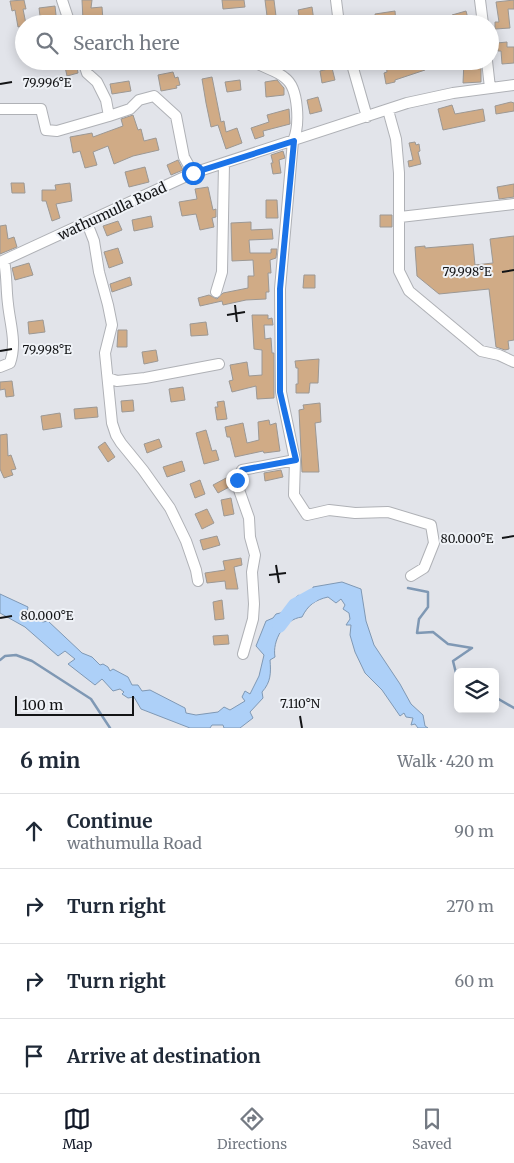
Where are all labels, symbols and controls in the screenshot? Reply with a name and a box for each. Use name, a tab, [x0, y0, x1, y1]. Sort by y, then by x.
search box	[15, 15, 499, 70]
icon: search	[33, 29, 61, 57]
text: Search here	[73, 31, 180, 55]
text: 79.996°E	[23, 75, 72, 90]
route start	[182, 162, 205, 185]
street label: wathumulla Road	[54, 178, 170, 245]
text: 79.998°E	[442, 264, 492, 279]
text: 79.998°E	[22, 342, 72, 357]
route end	[226, 469, 249, 492]
text: 80.000°E	[441, 531, 494, 546]
text: 80.000°E	[21, 608, 74, 623]
map controls	[454, 668, 499, 713]
button: layers	[454, 668, 499, 713]
scale bar	[15, 693, 134, 716]
text: 100 m	[22, 696, 63, 714]
text: 7.110°N	[280, 696, 321, 711]
text: 6 min	[20, 747, 80, 774]
text: Walk · 420 m	[397, 751, 494, 771]
text: Continue	[67, 809, 153, 833]
icon: ahead	[20, 817, 48, 845]
text: 90 m	[454, 821, 494, 841]
text: wathumulla Road	[67, 833, 202, 853]
icon: right	[20, 892, 48, 920]
text: Turn right	[67, 894, 166, 918]
text: 270 m	[446, 896, 494, 916]
icon: right	[20, 967, 48, 995]
text: Turn right	[67, 969, 166, 993]
text: 60 m	[454, 971, 494, 991]
icon: arrive	[20, 1042, 48, 1070]
text: Arrive at destination	[67, 1044, 261, 1068]
tab: Map	[62, 1105, 92, 1153]
tab: Directions	[217, 1105, 287, 1153]
tab: Saved	[412, 1105, 452, 1153]

